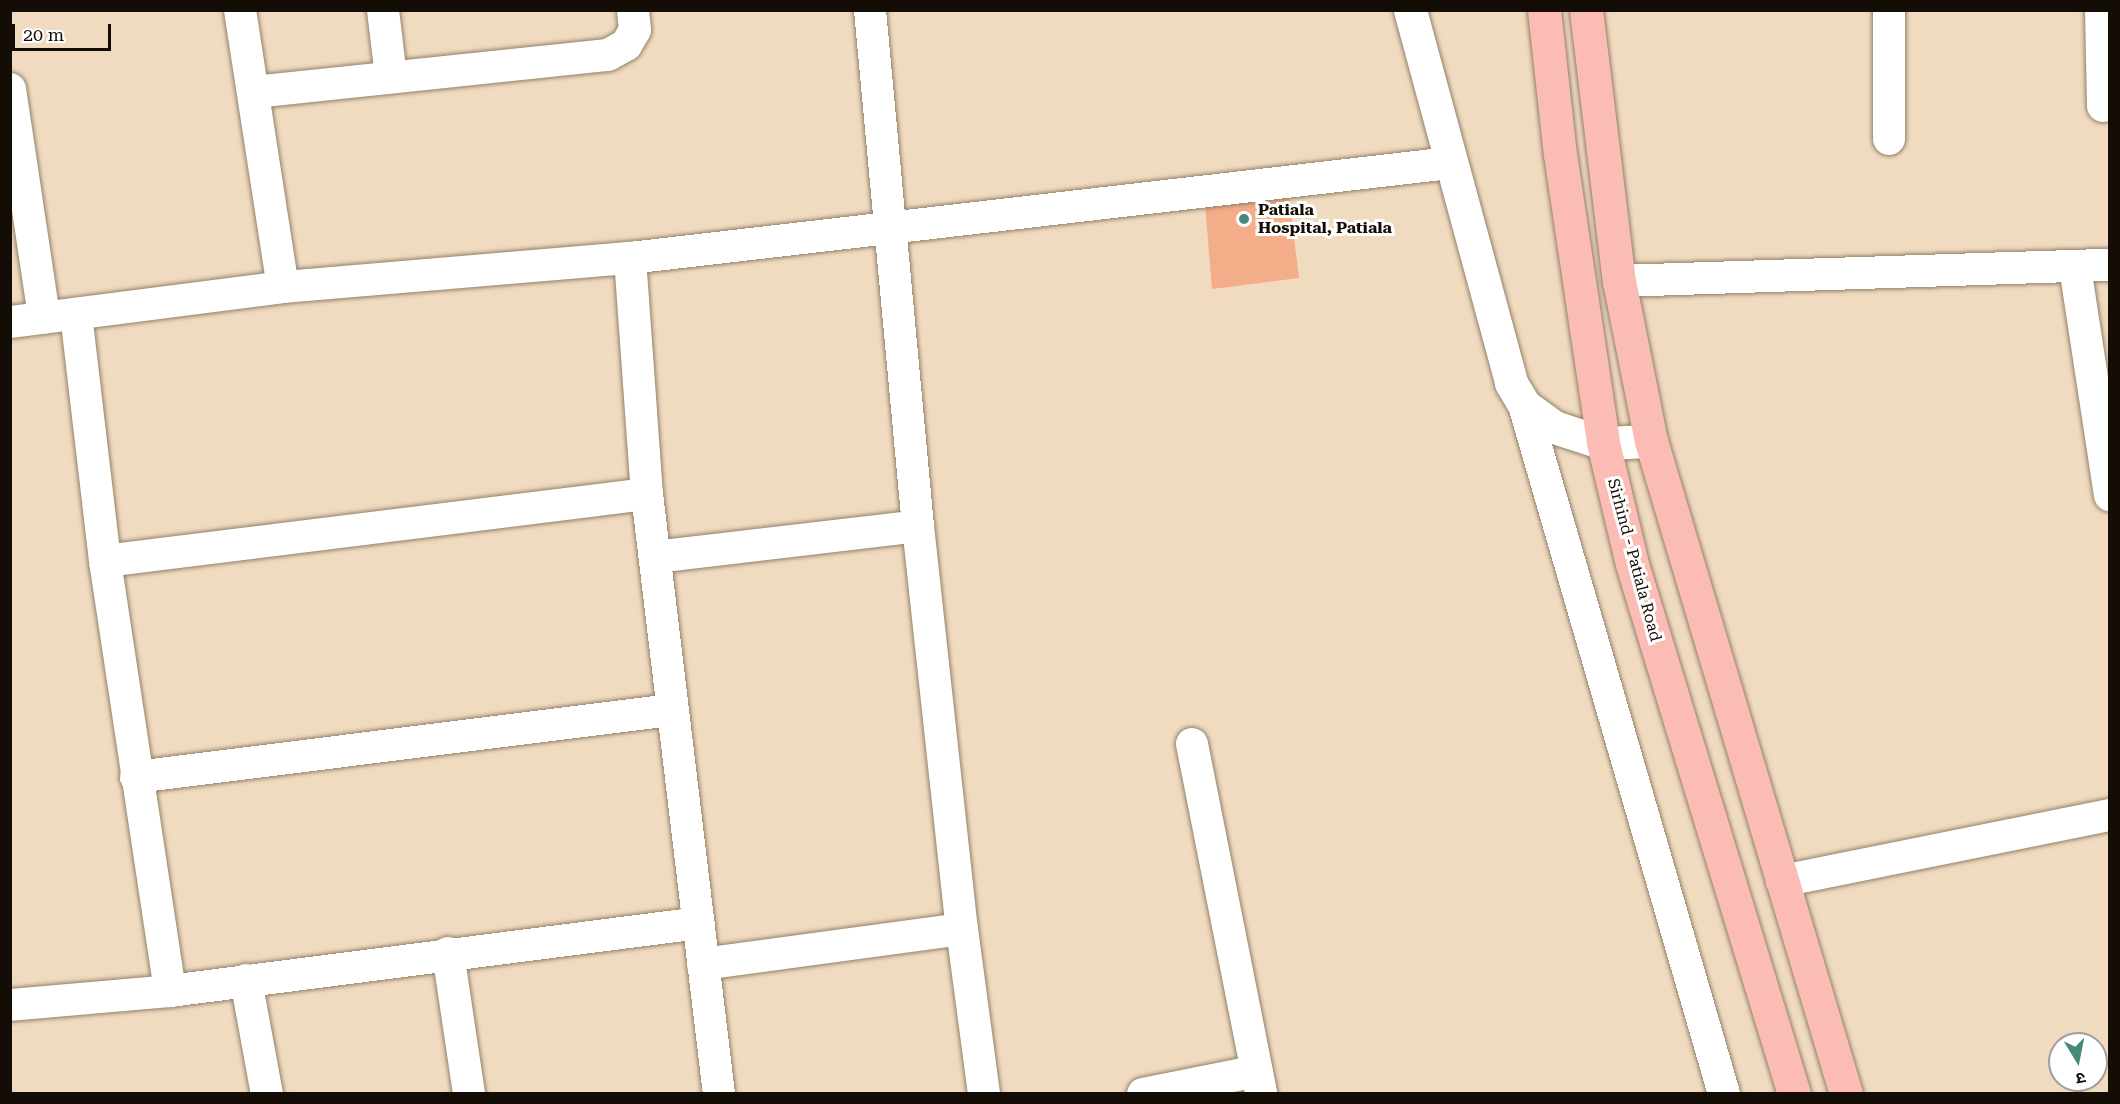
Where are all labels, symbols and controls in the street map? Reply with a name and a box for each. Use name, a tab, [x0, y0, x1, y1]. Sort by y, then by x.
scale bar	[15, 12, 114, 50]
text: 20 m	[23, 24, 64, 45]
place label: Patiala Hospital, Patiala	[1258, 200, 1392, 238]
marker: Patiala Hospital, Patiala	[1235, 210, 1253, 228]
street label: Sirhind - Patiala Road	[1603, 476, 1665, 644]
north arrow	[2048, 1032, 2108, 1092]
text: उ	[2075, 1068, 2087, 1088]

